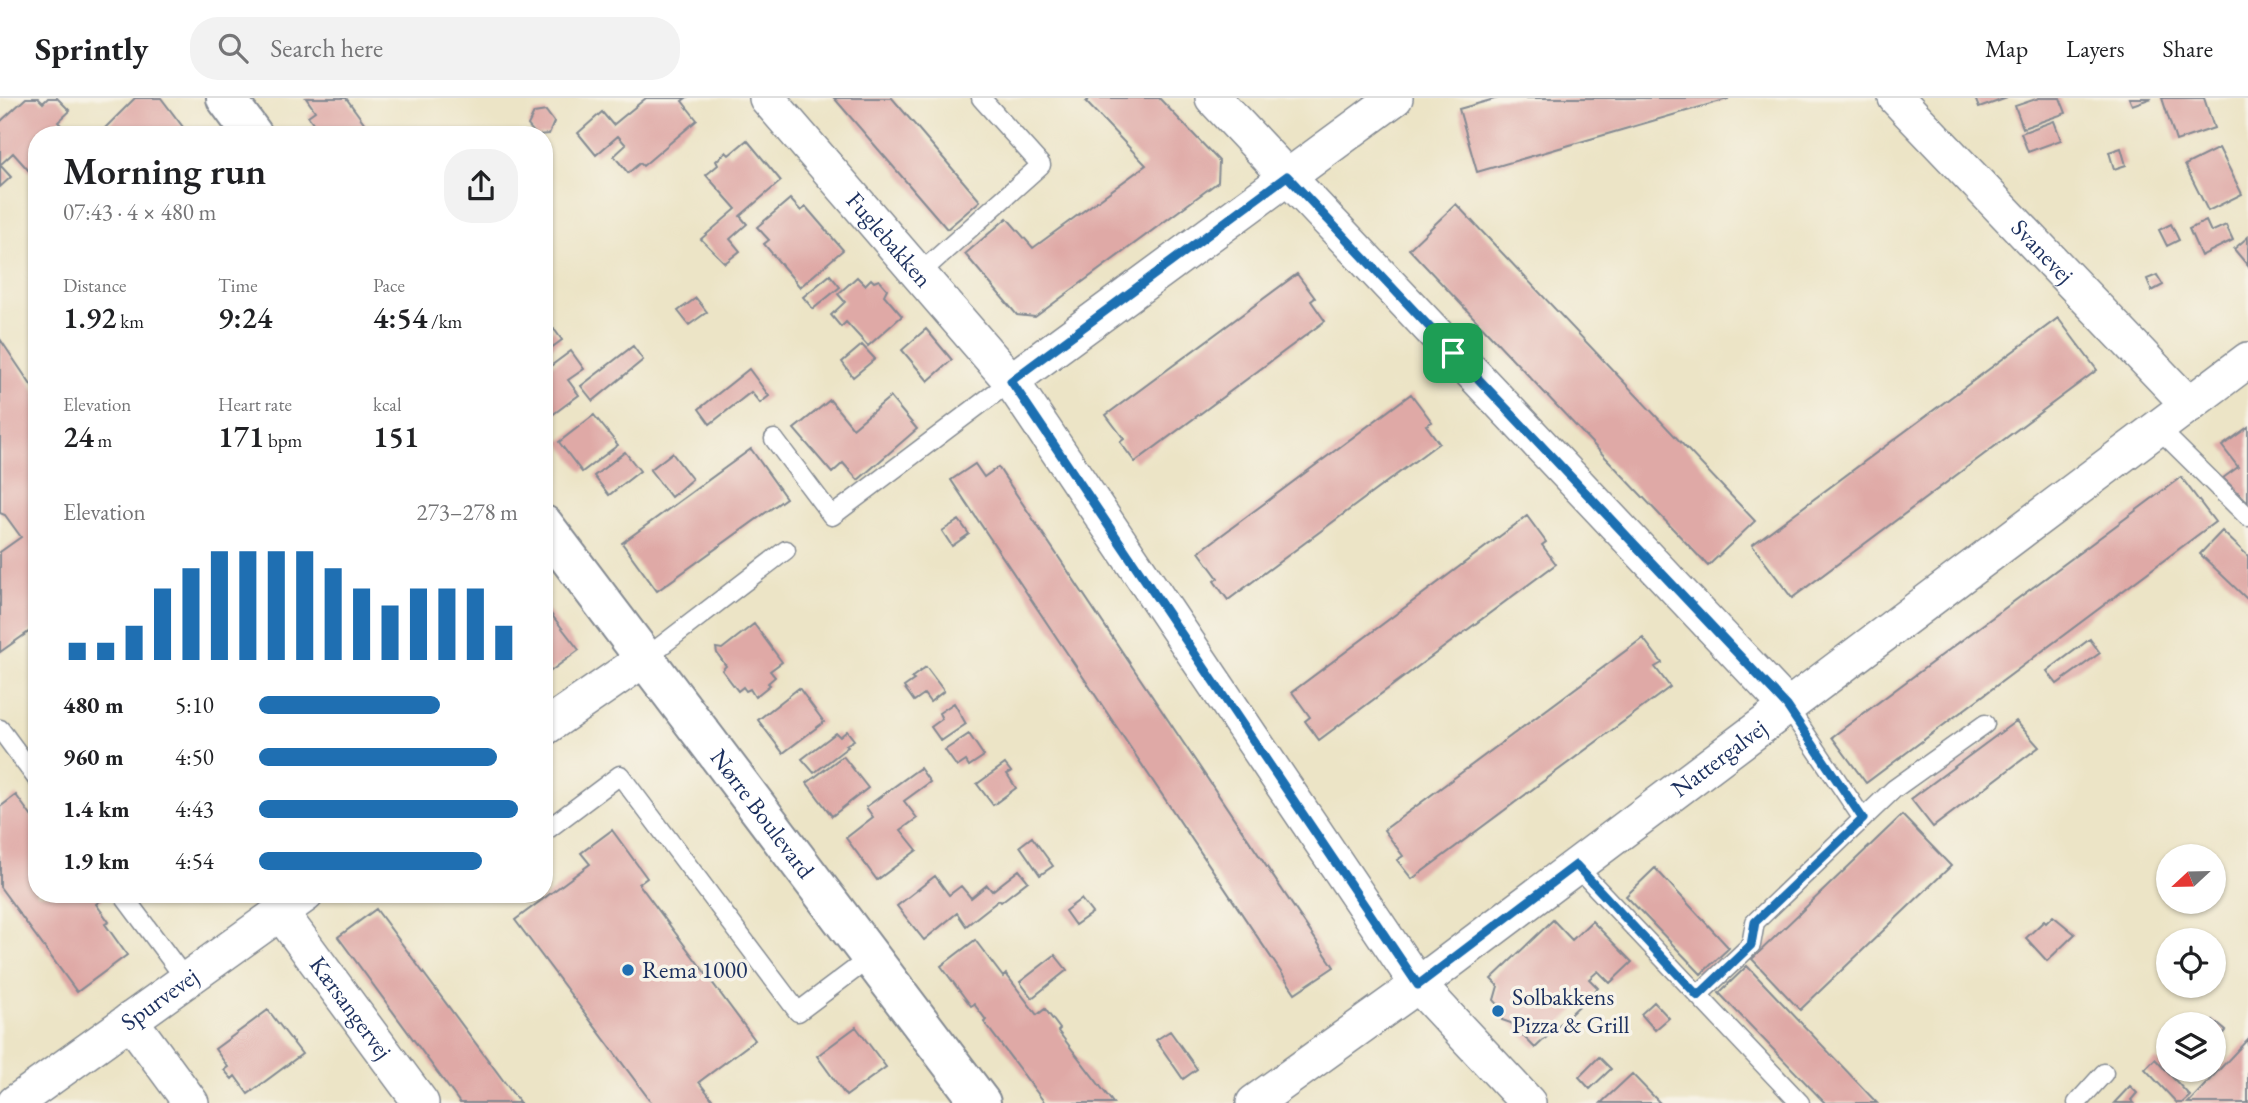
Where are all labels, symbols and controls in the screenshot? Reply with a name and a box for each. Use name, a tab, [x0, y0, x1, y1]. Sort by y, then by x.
search box	[190, 17, 680, 80]
text: Sprintly	[35, 27, 148, 70]
icon: search	[214, 29, 252, 67]
text: Search here	[270, 31, 383, 65]
text: Map	[1985, 33, 2028, 64]
text: Layers	[2066, 33, 2125, 64]
text: Share	[2163, 33, 2213, 64]
text: Morning run	[63, 146, 266, 195]
button: share	[444, 149, 518, 223]
street label: Fuglebakken	[840, 185, 940, 294]
text: 07:43 · 4 × 480 m	[63, 197, 216, 227]
street label: Svanevej	[2005, 212, 2081, 290]
text: Distance	[63, 273, 126, 298]
text: Time	[218, 273, 258, 298]
text: Pace	[373, 273, 405, 298]
text: 1.92	[63, 298, 116, 337]
text: 9:24	[218, 298, 272, 337]
text: 4:54	[373, 298, 427, 337]
text: km	[116, 309, 144, 334]
text: /km	[427, 309, 462, 334]
pin	[1423, 323, 1483, 383]
icon: arrive	[1434, 334, 1472, 372]
text: Elevation	[63, 392, 131, 417]
text: Heart rate	[218, 392, 292, 417]
text: kcal	[373, 392, 402, 417]
text: 24	[63, 417, 94, 456]
text: 171	[218, 417, 264, 456]
text: 151	[373, 417, 419, 456]
text: m	[94, 428, 112, 453]
text: bpm	[264, 428, 302, 453]
text: Elevation	[63, 497, 146, 527]
text: 273–278 m	[417, 497, 518, 527]
text: 480 m	[63, 690, 124, 720]
text: 5:10	[175, 690, 214, 720]
street label: Nattergalvej	[1665, 712, 1773, 804]
text: 960 m	[63, 742, 124, 772]
text: 4:50	[175, 742, 214, 772]
street label: Nørre Boulevard	[704, 742, 822, 885]
text: 1.4 km	[63, 794, 130, 824]
text: 4:43	[175, 794, 214, 824]
north arrow	[2156, 844, 2226, 914]
map controls	[2156, 844, 2226, 1082]
text: 1.9 km	[63, 846, 130, 876]
text: 4:54	[175, 846, 214, 876]
button: locate	[2156, 928, 2226, 998]
street label: Kærsangervej	[303, 950, 399, 1065]
place label: Rema 1000	[642, 954, 748, 985]
street label: Spurvevej	[114, 960, 204, 1037]
marker: Rema 1000	[620, 962, 636, 978]
place label: Solbakkens Pizza & Grill	[1512, 981, 1630, 1040]
marker: Solbakkens Pizza & Grill	[1490, 1003, 1506, 1019]
button: layers	[2156, 1012, 2226, 1082]

